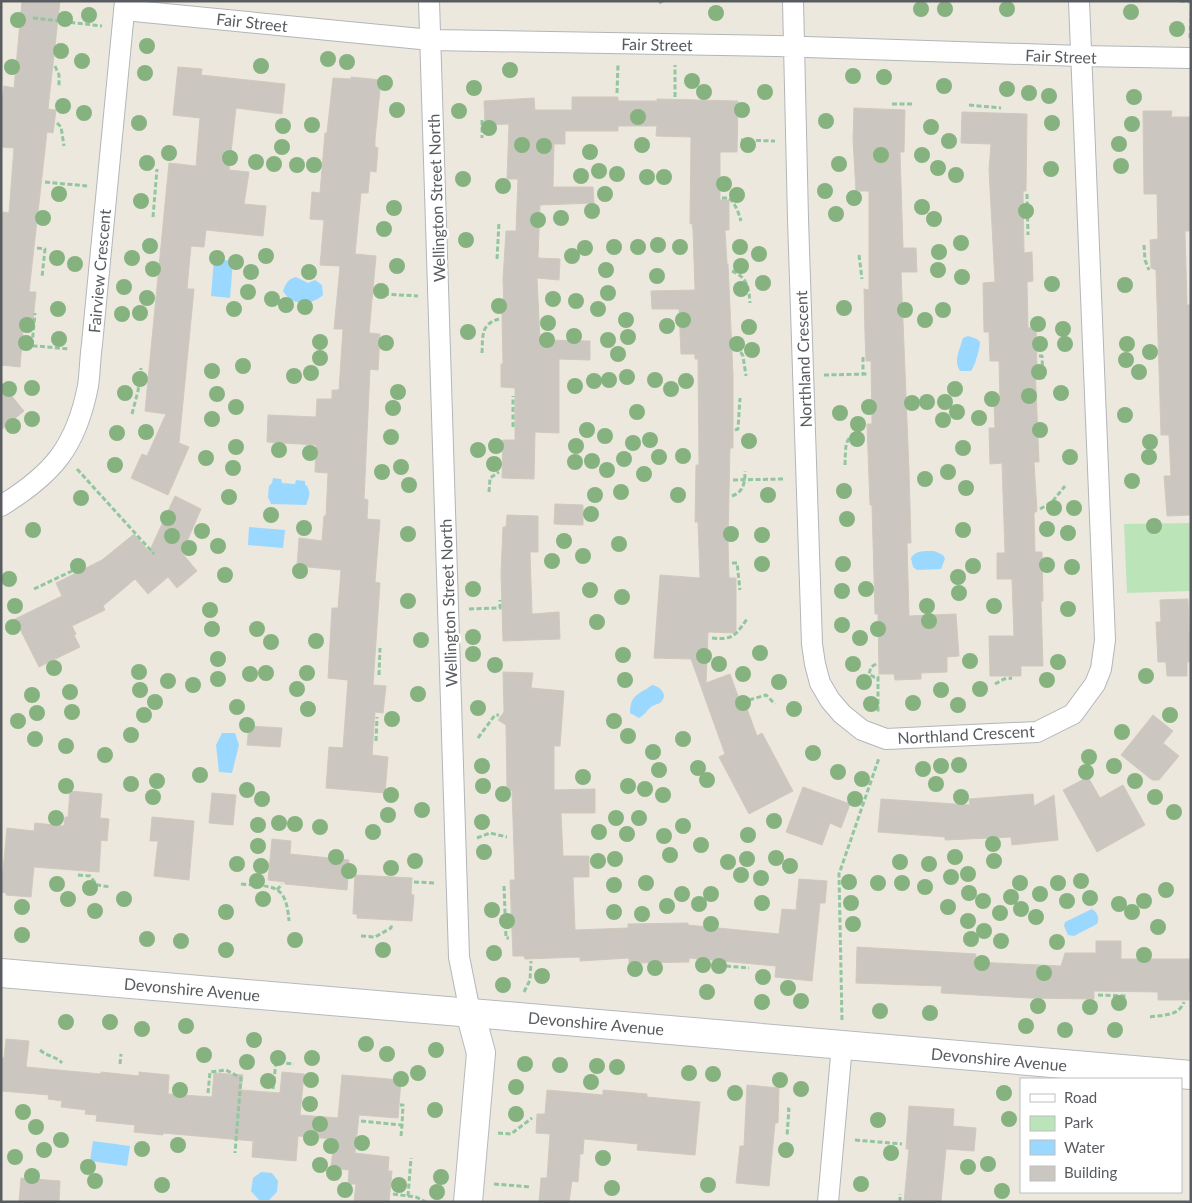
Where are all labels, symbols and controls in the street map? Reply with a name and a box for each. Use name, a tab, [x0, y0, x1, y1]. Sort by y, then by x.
street label: Fair Street	[215, 9, 289, 35]
street label: Fair Street	[621, 34, 693, 54]
street label: Fair Street	[1025, 45, 1097, 67]
street label: Wellington Street North	[424, 114, 448, 282]
street label: Fairview Crescent	[84, 208, 114, 334]
street label: Northland Crescent	[791, 290, 815, 428]
street label: Wellington Street North	[436, 519, 460, 687]
street label: Northland Crescent	[897, 721, 1035, 747]
street label: Devonshire Avenue	[123, 974, 261, 1004]
street label: Devonshire Avenue	[527, 1008, 665, 1038]
street label: Devonshire Avenue	[930, 1044, 1068, 1074]
legend	[1020, 1078, 1182, 1193]
text: Road	[1064, 1088, 1097, 1106]
text: Park	[1064, 1113, 1094, 1131]
text: Water	[1064, 1138, 1105, 1156]
text: Building	[1064, 1163, 1117, 1181]

